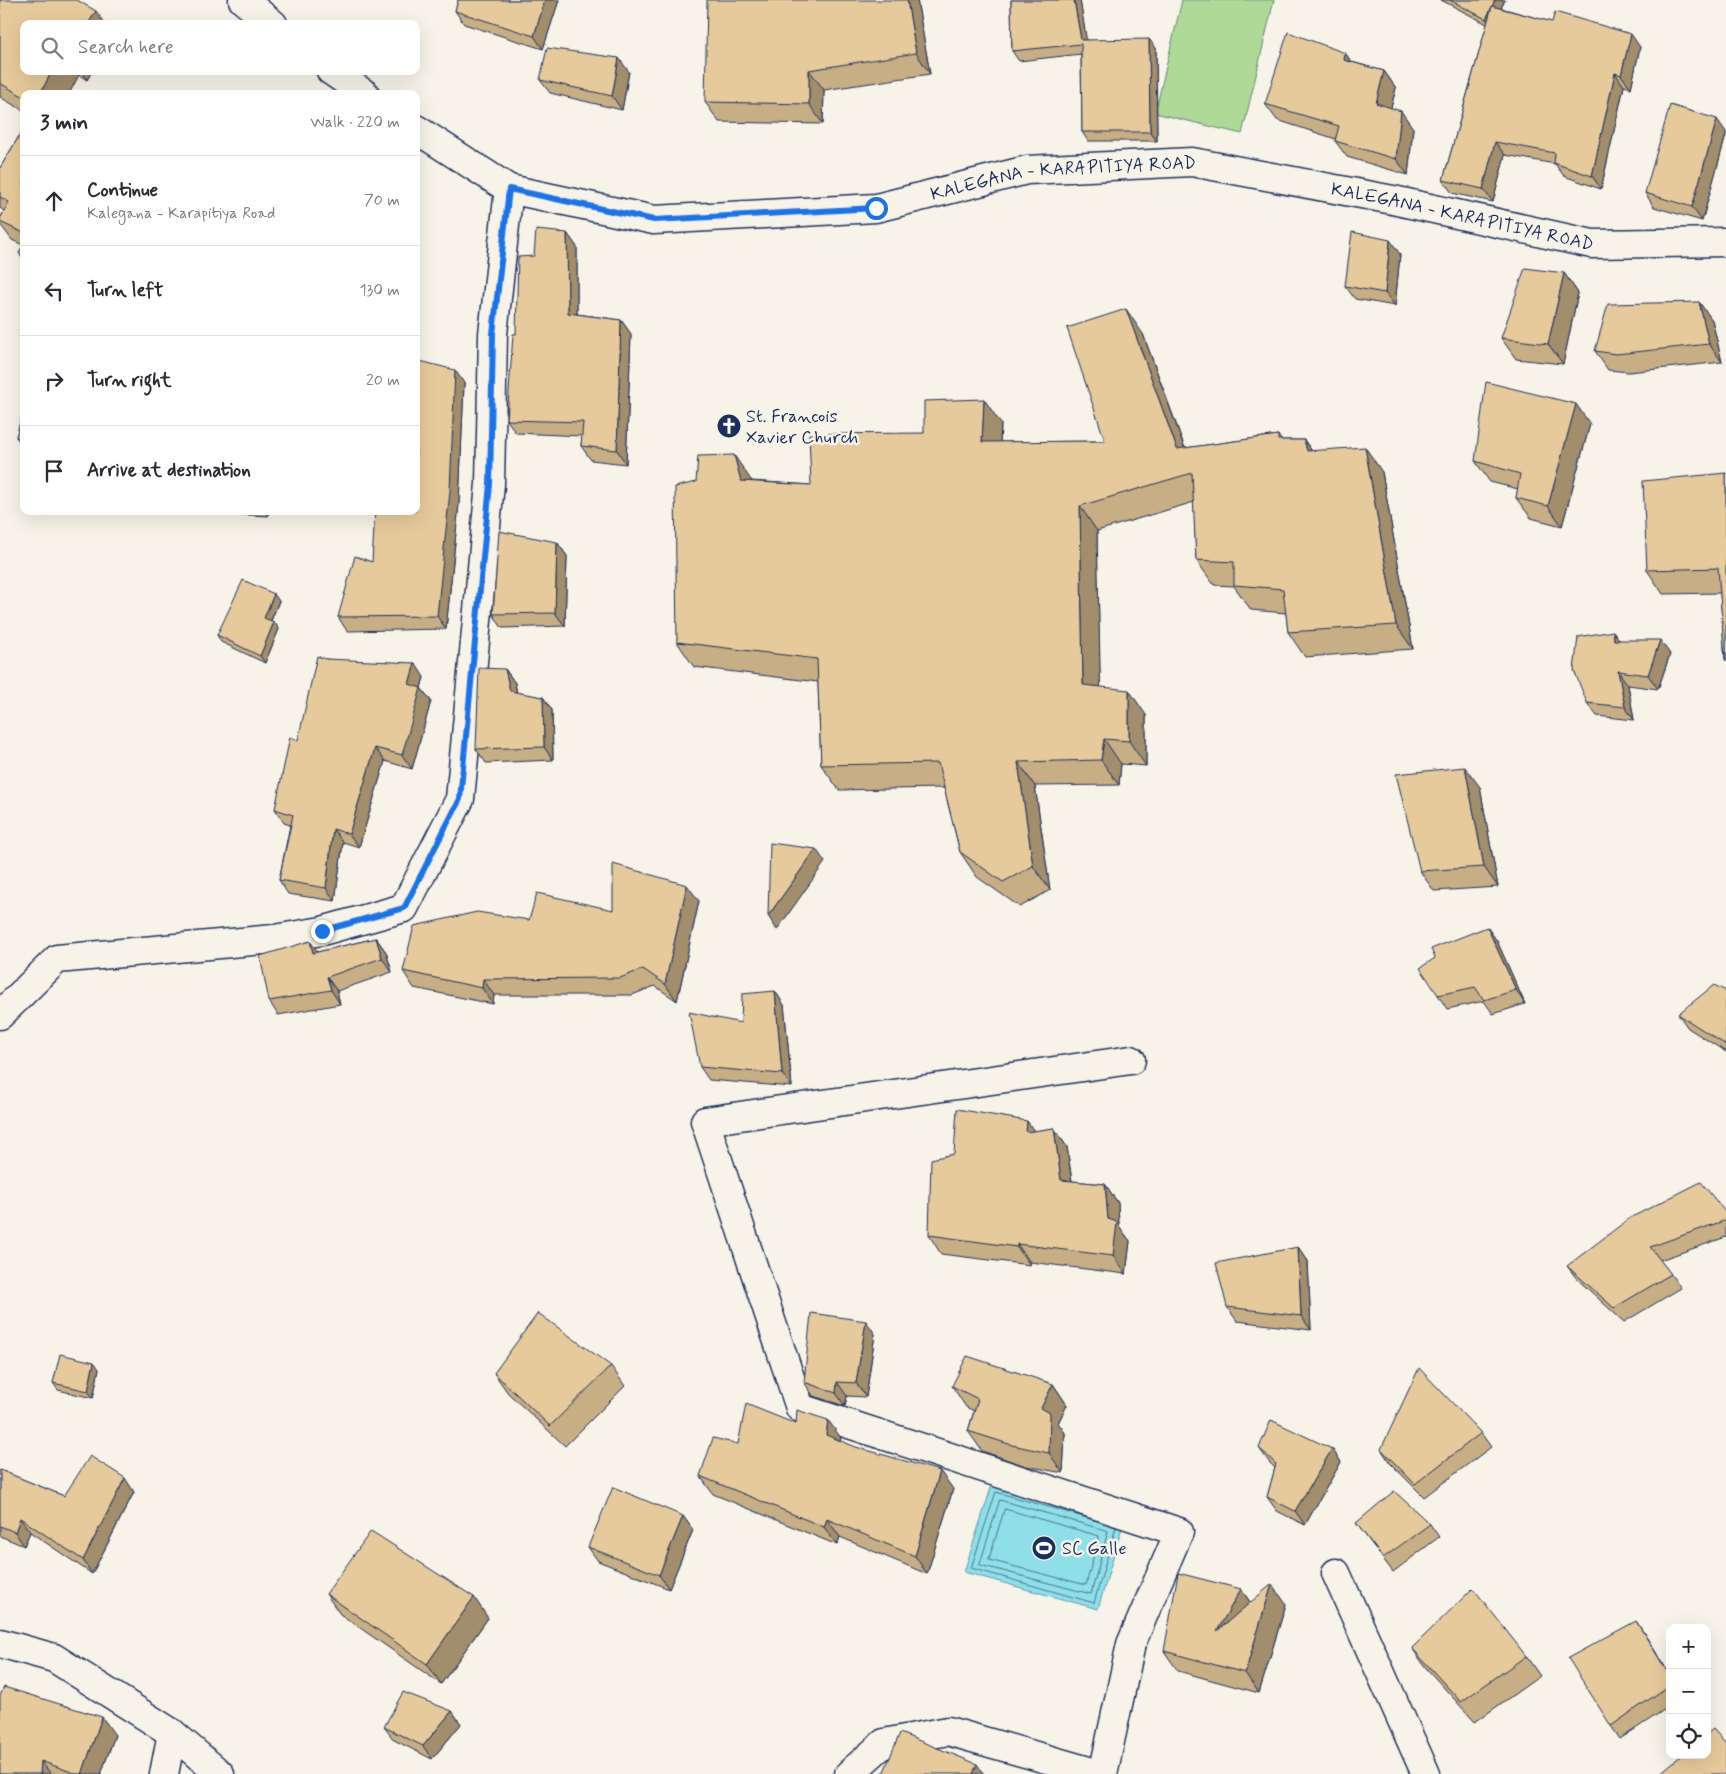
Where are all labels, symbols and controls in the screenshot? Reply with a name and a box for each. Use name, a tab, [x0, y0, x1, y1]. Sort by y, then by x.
search box	[20, 20, 420, 75]
icon: search	[38, 34, 66, 62]
text: Search here	[78, 35, 174, 60]
text: 3 min	[40, 109, 88, 137]
text: Walk · 220 m	[310, 112, 400, 133]
street label: KALEGANA - KARAPITIYA ROAD	[928, 151, 1197, 207]
text: Continue	[87, 178, 158, 203]
street label: KALEGANA - KARAPITIYA ROAD	[1329, 178, 1596, 257]
icon: ahead	[40, 187, 68, 215]
text: 70 m	[364, 190, 400, 211]
route start	[865, 197, 888, 220]
text: Kalegana - Karapitiya Road	[87, 203, 275, 224]
icon: left	[40, 277, 68, 305]
text: Turn left	[87, 278, 163, 303]
text: 130 m	[359, 280, 400, 301]
icon: right	[40, 367, 68, 395]
text: Turn right	[87, 368, 171, 393]
text: 20 m	[366, 370, 400, 391]
place label: St. Francois Xavier Church	[746, 405, 858, 450]
church icon: St. Francois Xavier Church	[716, 413, 742, 439]
icon: arrive	[40, 457, 68, 485]
text: Arrive at destination	[87, 458, 251, 483]
route end	[311, 920, 334, 943]
sports icon: SC Galle	[1031, 1535, 1057, 1561]
place label: SC Galle	[1062, 1537, 1127, 1561]
map controls	[1666, 1624, 1711, 1759]
button: +	[1666, 1624, 1711, 1669]
button: −	[1666, 1669, 1711, 1714]
button: locate	[1666, 1714, 1711, 1759]

